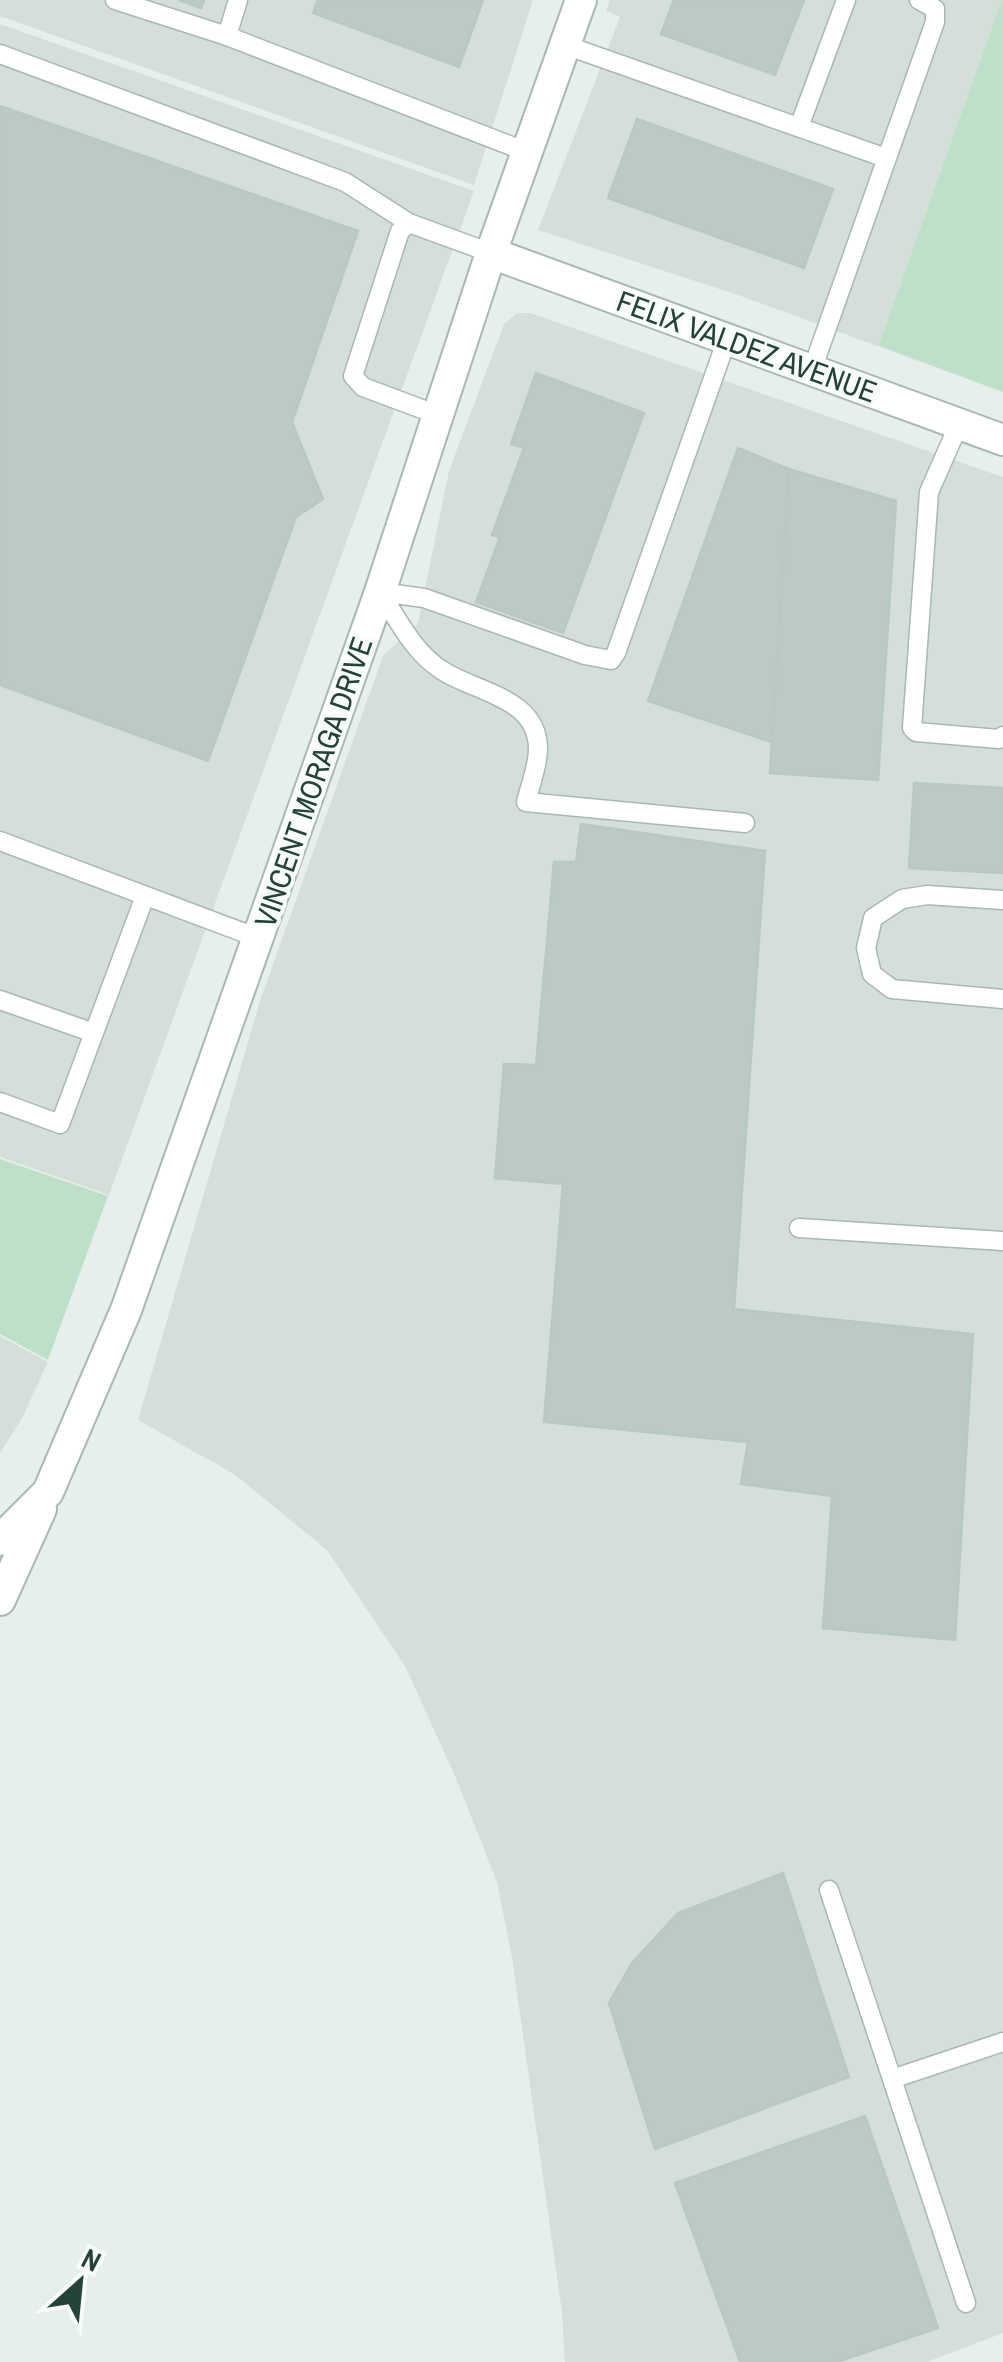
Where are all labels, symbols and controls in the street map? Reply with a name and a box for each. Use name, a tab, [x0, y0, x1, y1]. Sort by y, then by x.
street label: FELIX VALDEZ AVENUE	[611, 280, 883, 412]
street label: VINCENT MORAGA DRIVE	[245, 632, 381, 932]
north arrow	[30, 2232, 130, 2332]
text: N	[75, 2239, 107, 2280]

